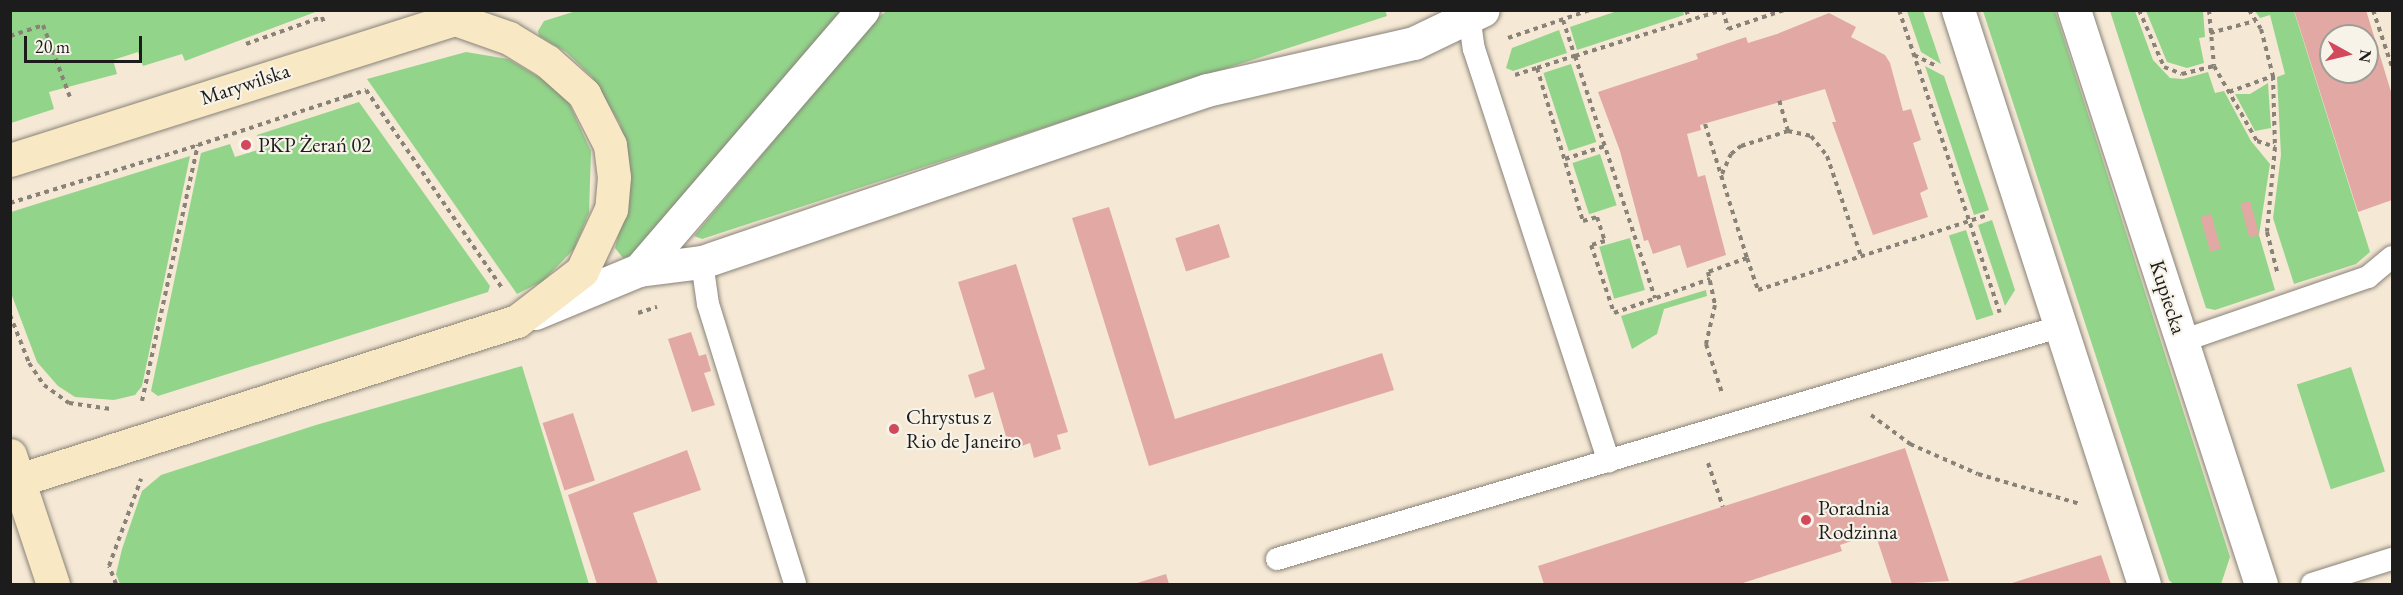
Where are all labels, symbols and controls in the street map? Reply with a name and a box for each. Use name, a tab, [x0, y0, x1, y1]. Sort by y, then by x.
scale bar	[27, 24, 146, 62]
north arrow	[2319, 24, 2379, 84]
text: 20 m	[35, 35, 70, 58]
text: N	[2354, 48, 2377, 64]
street label: Marywilska	[197, 58, 293, 110]
place label: PKP Żerań 02	[258, 132, 371, 158]
marker: PKP Żerań 02	[239, 138, 253, 152]
street label: Kupiecka	[2144, 257, 2192, 337]
place label: Chrystus z Rio de Janeiro	[906, 404, 1021, 454]
marker: Chrystus z Rio de Janeiro	[887, 422, 901, 436]
place label: Poradnia Rodzinna	[1818, 495, 1898, 545]
marker: Poradnia Rodzinna	[1799, 513, 1813, 527]

